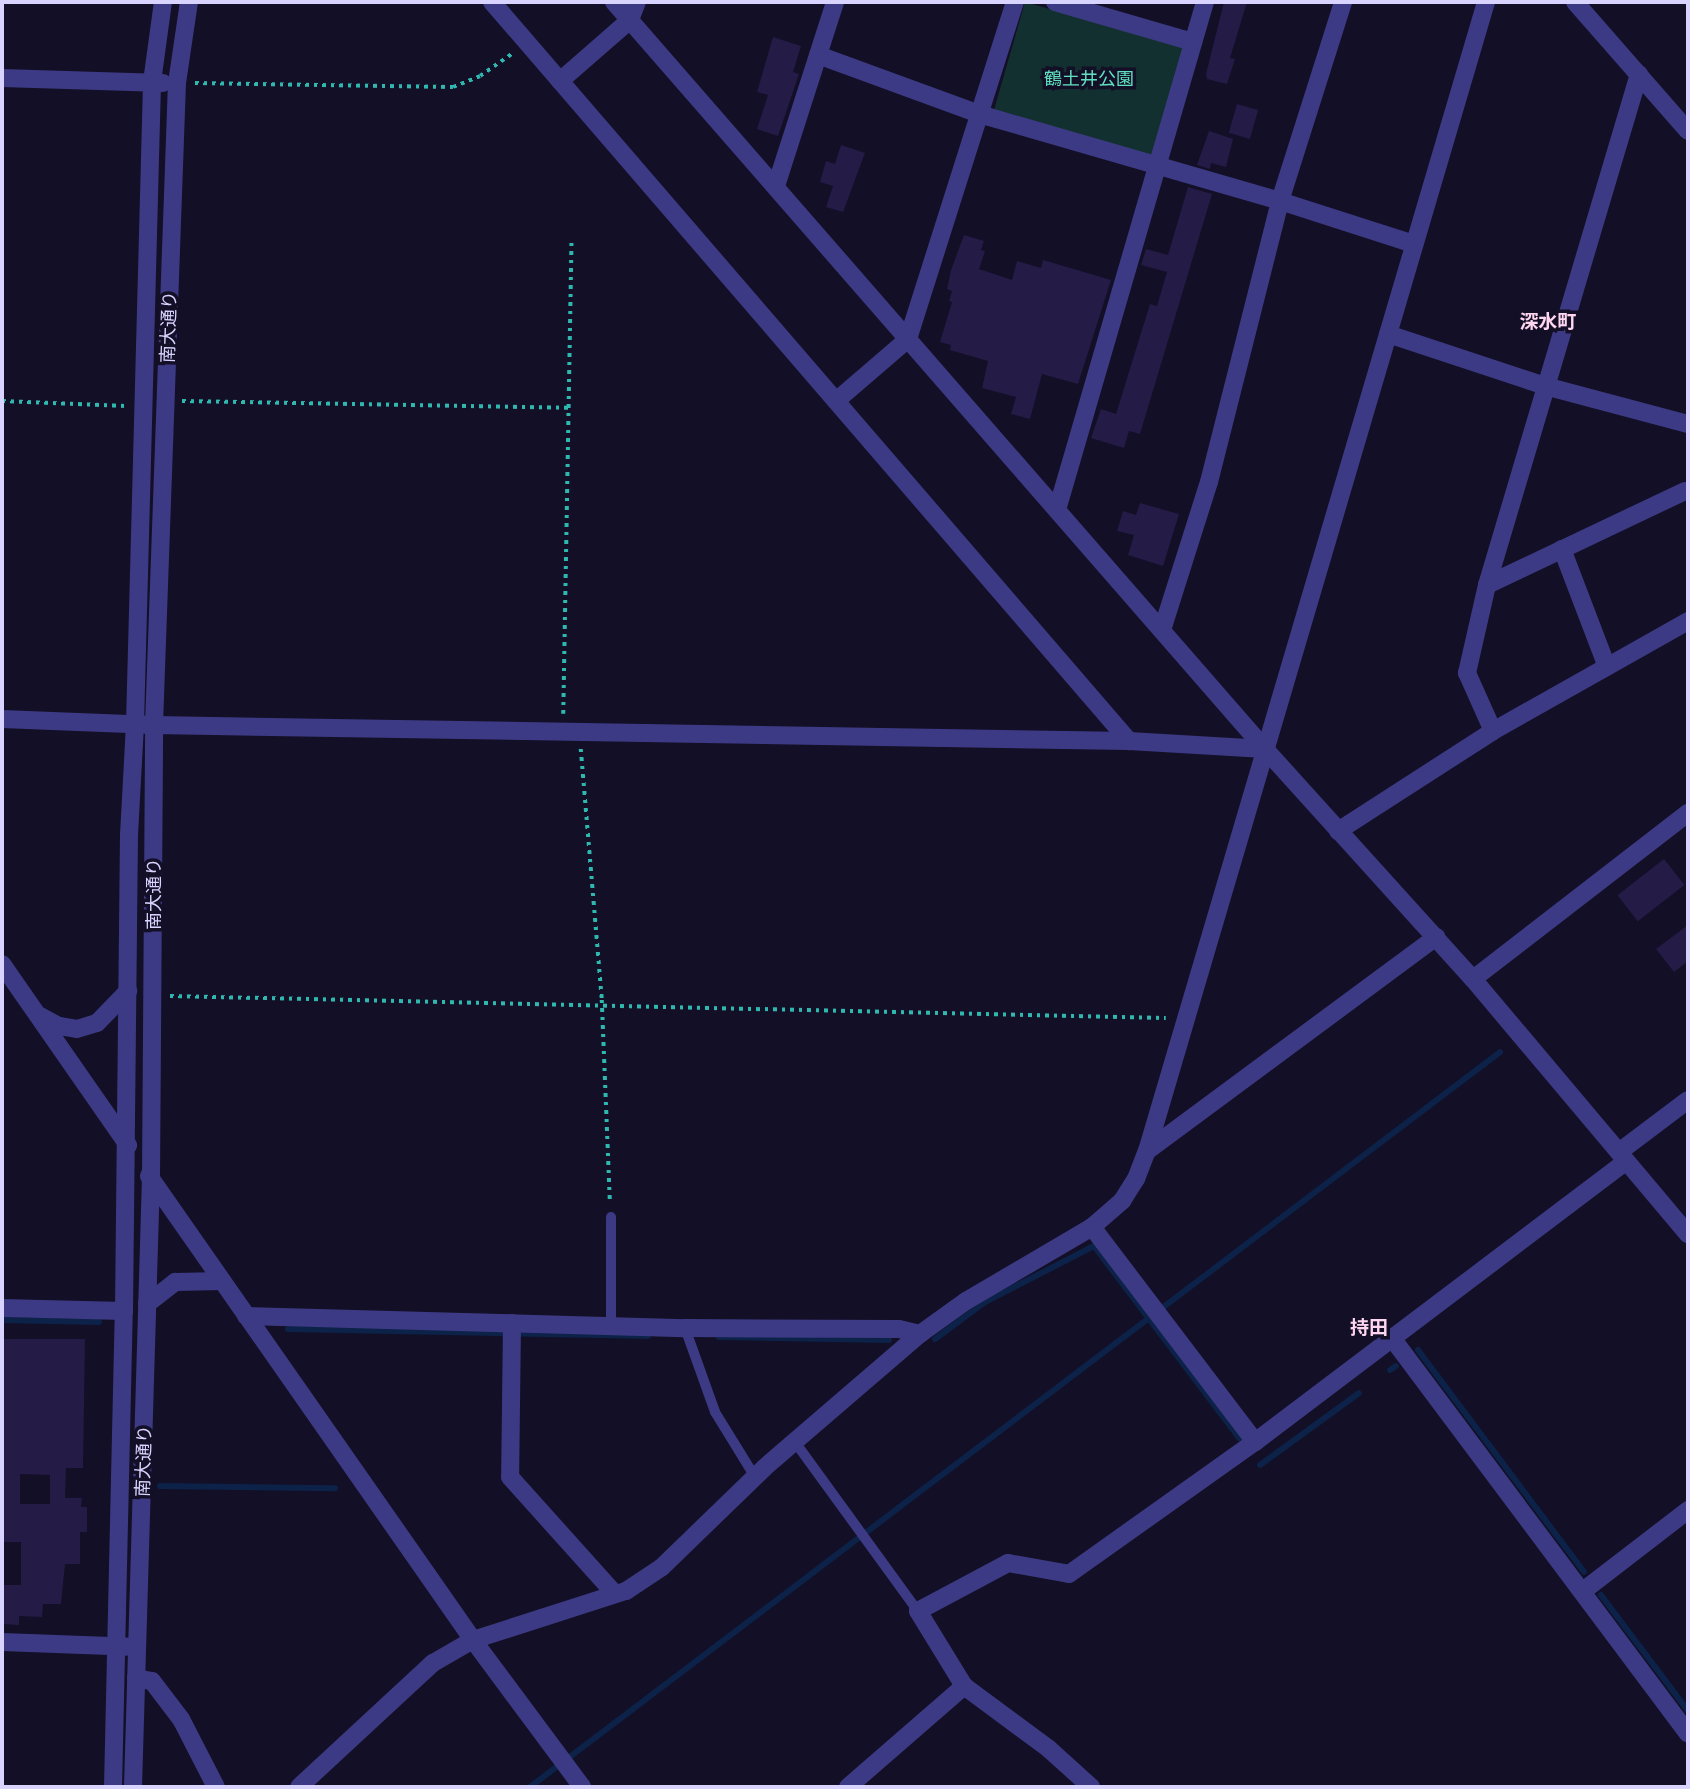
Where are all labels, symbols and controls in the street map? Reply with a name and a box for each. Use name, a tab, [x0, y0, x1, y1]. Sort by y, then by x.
park label: 鶴土井公園	[1044, 67, 1134, 89]
street label: 南大通り	[156, 291, 180, 363]
district label: 深水町	[1520, 310, 1576, 332]
street label: 南大通り	[142, 858, 164, 930]
district label: 持田	[1350, 1316, 1388, 1338]
street label: 南大通り	[131, 1425, 155, 1497]

